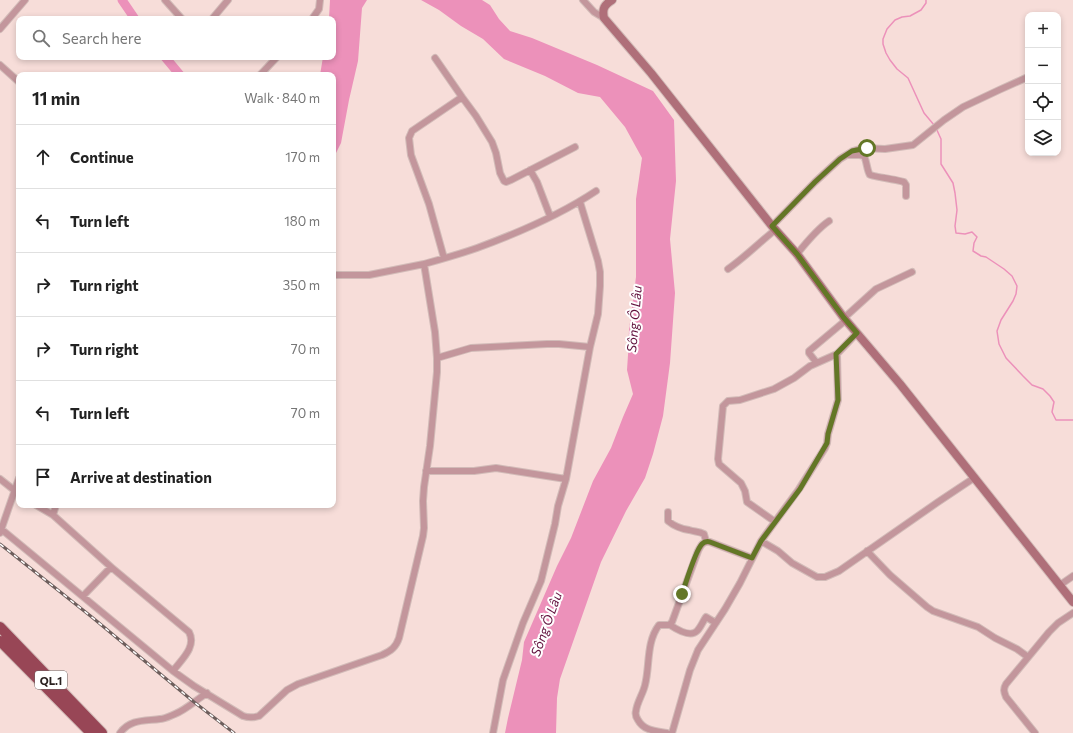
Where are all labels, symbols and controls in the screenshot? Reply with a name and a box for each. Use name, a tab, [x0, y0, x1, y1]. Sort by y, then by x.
map controls	[1025, 12, 1061, 156]
button: +	[1025, 12, 1061, 48]
search box	[16, 16, 336, 60]
icon: search	[30, 27, 52, 49]
text: Search here	[62, 29, 141, 47]
button: −	[1025, 48, 1061, 84]
button: locate	[1025, 84, 1061, 120]
text: 11 min	[32, 88, 80, 109]
text: Walk · 840 m	[244, 90, 320, 106]
button: layers	[1025, 120, 1061, 156]
route start	[858, 139, 876, 157]
icon: ahead	[32, 146, 54, 168]
text: Continue	[70, 148, 134, 166]
text: 170 m	[285, 149, 320, 165]
icon: left	[32, 210, 54, 232]
text: Turn left	[70, 212, 129, 230]
text: 180 m	[284, 213, 320, 229]
icon: right	[32, 274, 54, 296]
text: Turn right	[70, 276, 139, 294]
text: 350 m	[283, 277, 320, 293]
water label: Sông Ô Lâu	[622, 285, 645, 353]
icon: right	[32, 338, 54, 360]
text: Turn right	[70, 340, 139, 358]
text: 70 m	[291, 341, 320, 357]
icon: left	[32, 402, 54, 424]
text: Turn left	[70, 404, 129, 422]
text: 70 m	[291, 405, 320, 421]
icon: arrive	[32, 466, 54, 488]
text: Arrive at destination	[70, 468, 212, 486]
route end	[673, 585, 691, 603]
water label: Sông Ô Lâu	[526, 589, 565, 658]
road number: QL.1	[35, 671, 67, 689]

